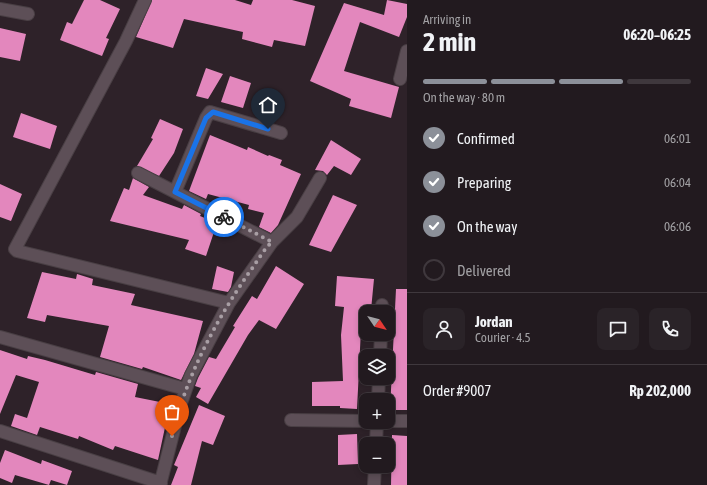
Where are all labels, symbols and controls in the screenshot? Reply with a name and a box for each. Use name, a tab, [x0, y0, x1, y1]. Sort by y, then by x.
text: Arriving in	[423, 12, 471, 27]
text: 06:20–06:25	[623, 26, 691, 43]
text: 2 min	[423, 27, 476, 57]
pin	[251, 88, 285, 129]
text: On the way · 80 m	[423, 90, 505, 105]
icon: home	[257, 94, 279, 116]
icon: check	[423, 127, 445, 149]
text: Confirmed	[457, 130, 515, 147]
text: 06:01	[664, 131, 691, 146]
icon: check	[423, 171, 445, 193]
text: Preparing	[457, 174, 511, 191]
text: 06:04	[664, 175, 691, 190]
courier	[204, 197, 244, 237]
icon: bike	[213, 206, 235, 228]
icon: check	[423, 215, 445, 237]
text: On the way	[457, 218, 518, 235]
text: 06:06	[664, 219, 691, 234]
text: Delivered	[457, 262, 511, 279]
north arrow	[359, 305, 395, 341]
map controls	[359, 305, 395, 473]
button: person	[423, 308, 465, 350]
button: chat	[597, 308, 639, 350]
button: phone	[649, 308, 691, 350]
text: Jordan	[475, 313, 513, 330]
text: Courier · 4.5	[475, 330, 531, 345]
button: layers	[359, 349, 395, 385]
text: Order #9007	[423, 382, 491, 399]
text: Rp 202,000	[629, 382, 691, 399]
button: +	[359, 393, 395, 429]
pin	[155, 395, 189, 436]
icon: bag	[161, 401, 183, 423]
button: −	[359, 437, 395, 473]

